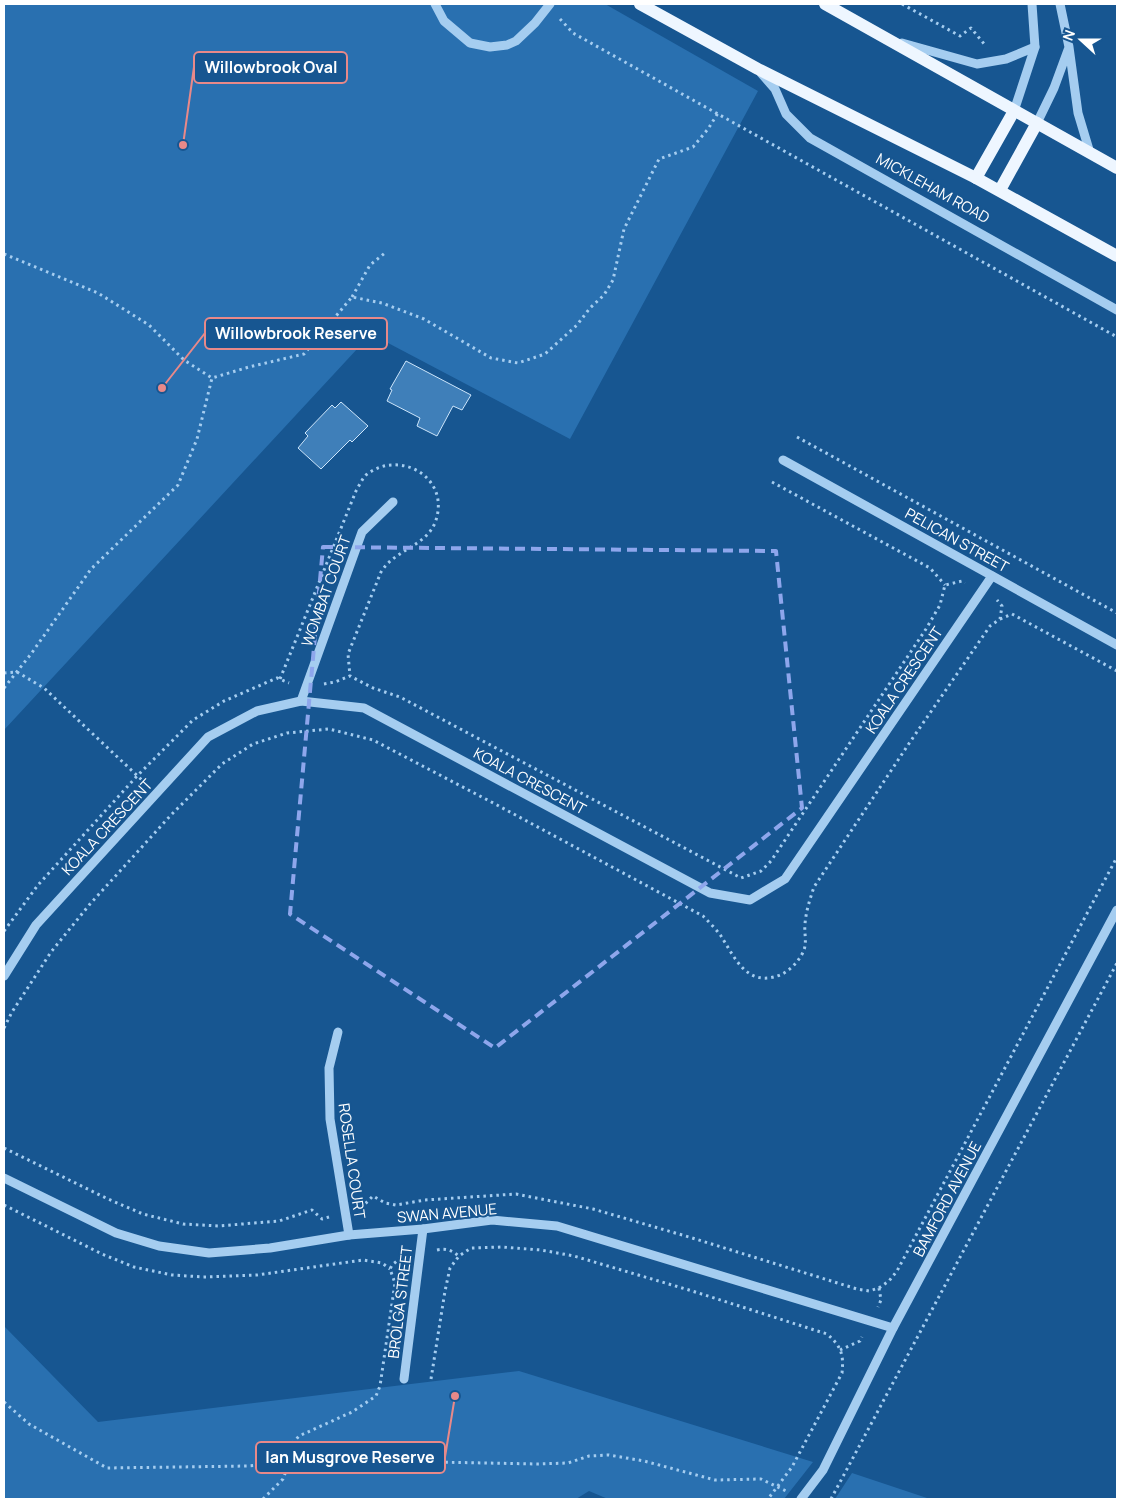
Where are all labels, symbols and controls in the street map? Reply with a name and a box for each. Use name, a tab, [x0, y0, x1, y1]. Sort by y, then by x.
north arrow	[1056, 15, 1106, 65]
text: N	[1058, 27, 1079, 43]
callout: Willowbrook Oval	[194, 52, 347, 83]
text: Willowbrook Oval	[205, 56, 337, 78]
street label: MICKLEHAM ROAD	[872, 148, 994, 228]
callout: Willowbrook Reserve	[205, 318, 387, 349]
text: Willowbrook Reserve	[215, 322, 377, 344]
street label: PELICAN STREET	[901, 503, 1013, 577]
street label: WOMBAT COURT	[296, 532, 356, 650]
street label: KOALA CRESCENT	[860, 622, 948, 738]
street label: KOALA CRESCENT	[470, 742, 590, 820]
street label: KOALA CRESCENT	[57, 774, 157, 880]
street label: ROSELLA COURT	[333, 1102, 371, 1220]
street label: BAMFORD AVENUE	[908, 1138, 986, 1260]
street label: SWAN AVENUE	[396, 1198, 498, 1228]
street label: BROLGA STREET	[383, 1244, 417, 1360]
callout: Ian Musgrove Reserve	[256, 1442, 445, 1473]
text: Ian Musgrove Reserve	[265, 1446, 435, 1468]

